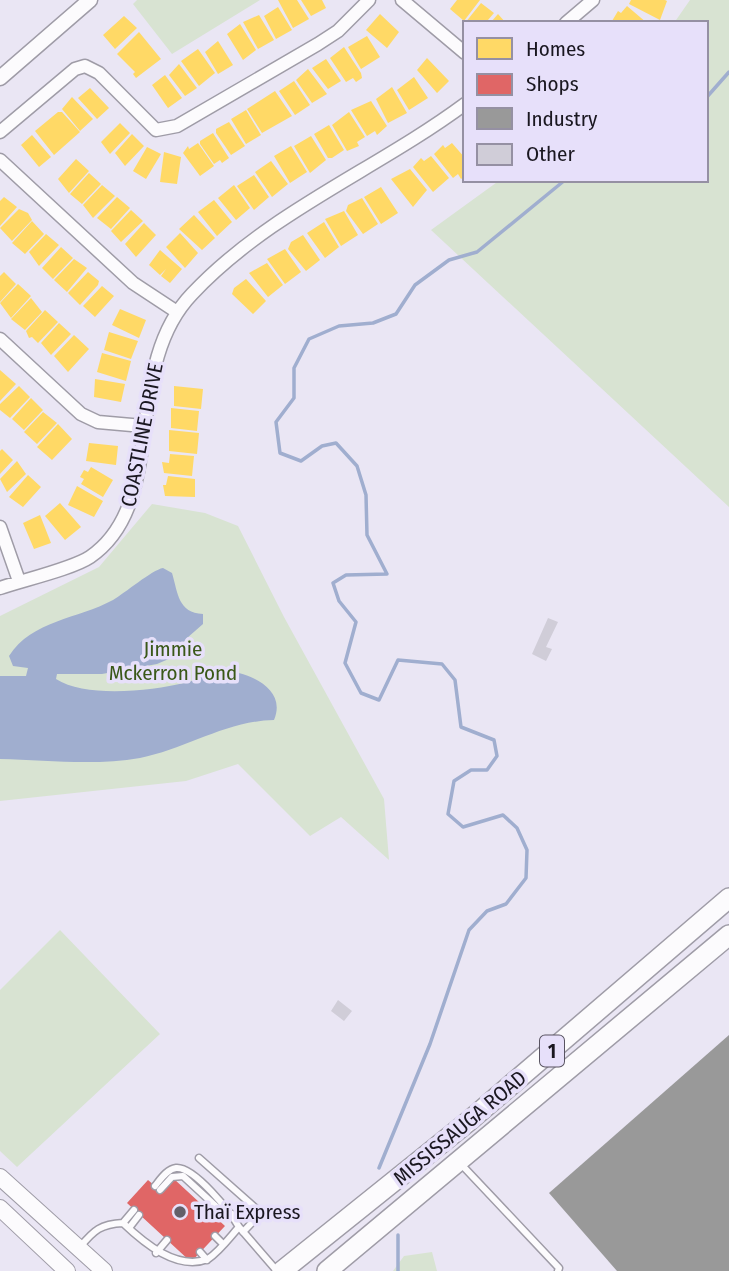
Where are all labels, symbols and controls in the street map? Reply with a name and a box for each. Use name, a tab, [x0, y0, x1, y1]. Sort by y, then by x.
legend	[463, 21, 708, 182]
text: Homes	[526, 36, 585, 62]
text: Shops	[526, 71, 579, 97]
text: Industry	[526, 106, 598, 132]
text: Other	[526, 141, 575, 167]
street label: COASTLINE DRIVE	[115, 361, 169, 509]
park label: Jimmie Mckerron Pond	[109, 636, 237, 686]
road number: 1	[540, 1036, 564, 1066]
street label: MISSISSAUGA ROAD	[388, 1065, 532, 1191]
place label: Thaï Express	[194, 1199, 300, 1225]
marker: Thaï Express	[172, 1204, 188, 1220]

